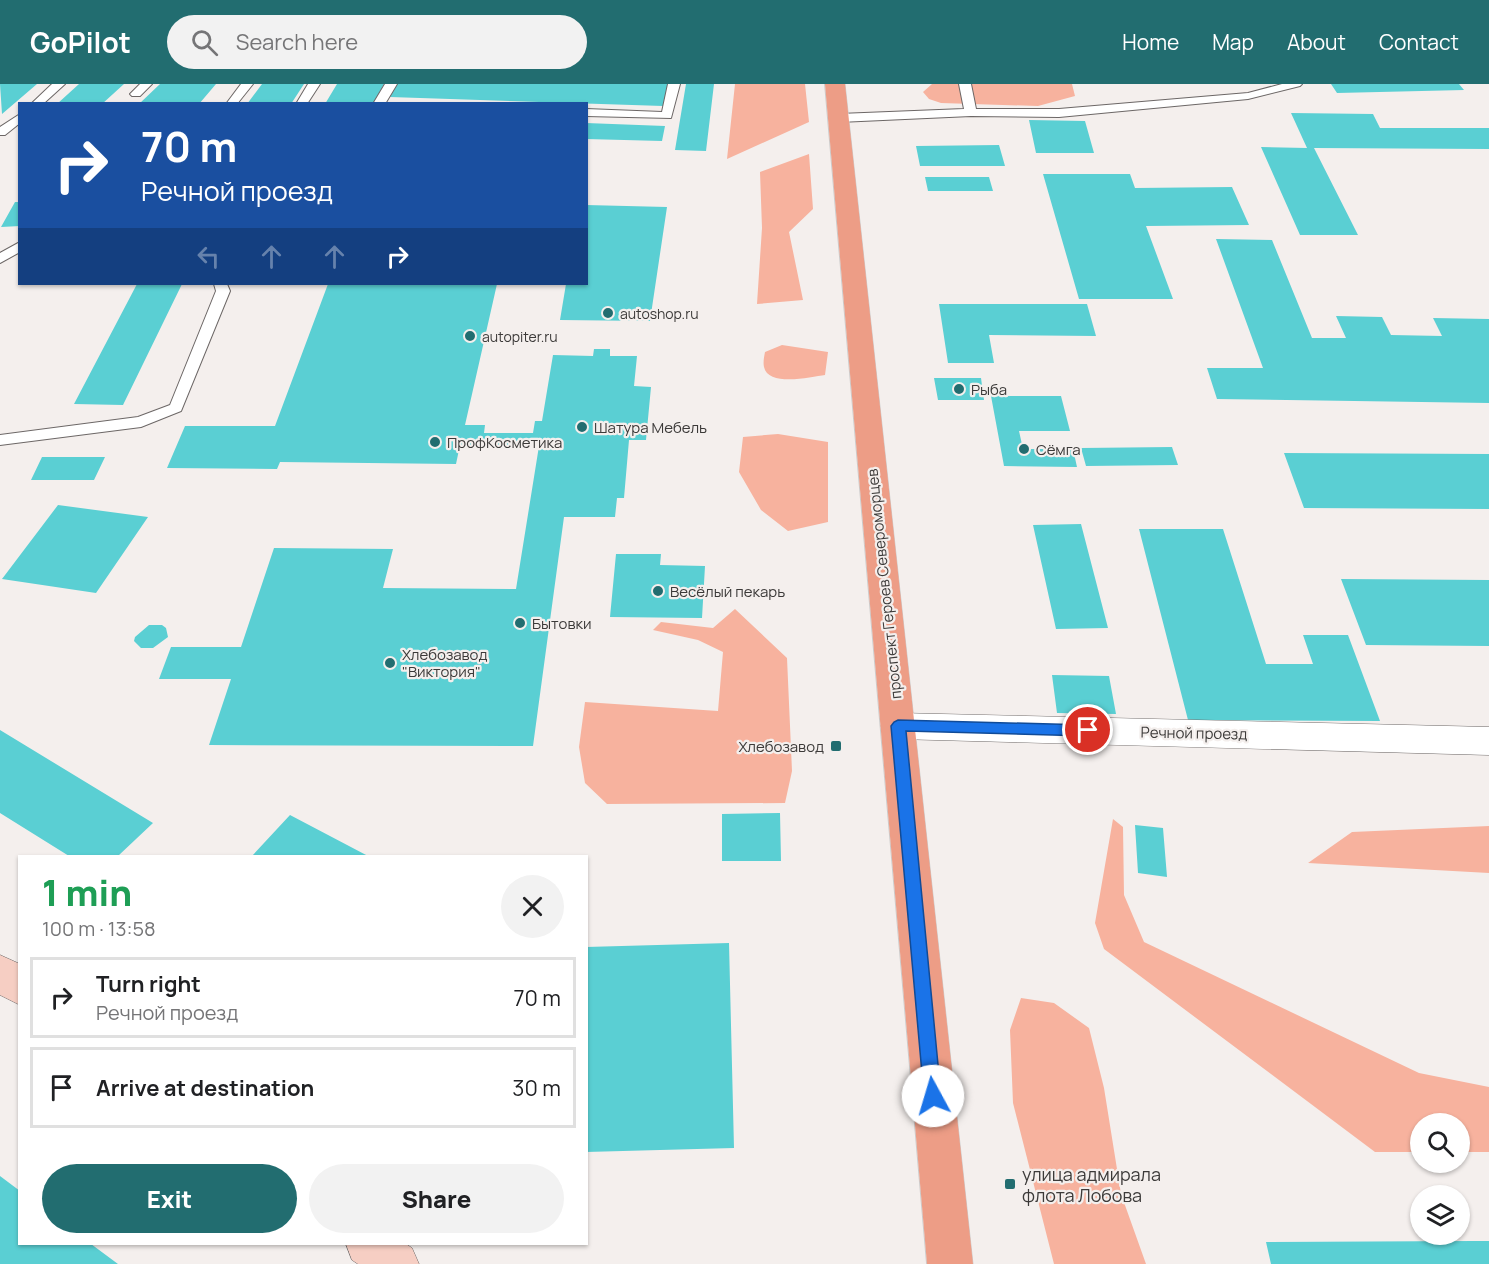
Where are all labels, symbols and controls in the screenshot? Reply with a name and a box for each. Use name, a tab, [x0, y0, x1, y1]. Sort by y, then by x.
search box	[167, 15, 587, 69]
text: GoPilot	[30, 23, 131, 61]
icon: search	[188, 26, 221, 59]
text: Search here	[236, 27, 358, 57]
text: Home	[1122, 28, 1179, 56]
text: Map	[1212, 28, 1254, 56]
text: About	[1287, 28, 1346, 56]
text: Contact	[1379, 28, 1459, 56]
text: 70 m	[141, 117, 237, 175]
icon: right	[42, 126, 120, 204]
text: Речной проезд	[141, 172, 333, 209]
icon: left	[192, 240, 225, 273]
icon: ahead	[255, 240, 288, 273]
icon: ahead	[318, 240, 351, 273]
icon: right	[381, 240, 414, 273]
place label: autoshop.ru	[620, 304, 699, 323]
marker: autoshop.ru	[601, 306, 615, 320]
place label: autopiter.ru	[482, 327, 558, 346]
marker: autopiter.ru	[463, 329, 477, 343]
place label: Рыба	[971, 379, 1007, 400]
marker: Рыба	[952, 382, 966, 396]
place label: Шатура Мебель	[594, 417, 707, 438]
marker: Шатура Мебель	[575, 420, 589, 434]
place label: ПрофКосметика	[447, 432, 562, 453]
marker: ПрофКосметика	[428, 435, 442, 449]
place label: Сёмга	[1036, 439, 1081, 460]
marker: Сёмга	[1017, 442, 1031, 456]
street label: проспект Героев Североморцев	[861, 468, 907, 700]
place label: Весёлый пекарь	[670, 581, 785, 602]
marker: Весёлый пекарь	[651, 584, 665, 598]
place label: Бытовки	[532, 613, 591, 634]
marker: Бытовки	[513, 616, 527, 630]
place label: Хлебозавод "Виктория"	[402, 644, 487, 682]
marker: Хлебозавод "Виктория"	[383, 656, 397, 670]
pin	[1062, 704, 1113, 755]
icon: arrive	[1071, 713, 1104, 746]
street label: Речной проезд	[1141, 722, 1247, 744]
place label: Хлебозавод	[739, 736, 824, 757]
marker: Хлебозавод	[829, 739, 843, 753]
text: 1 min	[42, 868, 132, 917]
button: close	[501, 875, 564, 938]
text: 100 m · 13:58	[42, 915, 156, 942]
text: Turn right	[96, 969, 201, 999]
icon: right	[45, 981, 78, 1014]
text: 70 m	[513, 983, 561, 1013]
text: Речной проезд	[96, 999, 238, 1026]
position arrow	[901, 1064, 965, 1128]
icon: arrive	[45, 1071, 78, 1104]
text: Arrive at destination	[96, 1073, 314, 1103]
text: 30 m	[512, 1073, 561, 1103]
map controls	[1410, 1113, 1470, 1245]
button: search	[1410, 1113, 1470, 1173]
place label: улица адмирала флота Лобова	[1022, 1162, 1161, 1207]
button: Exit	[42, 1164, 297, 1233]
button: Share	[309, 1164, 564, 1233]
marker: улица адмирала флота Лобова	[1003, 1177, 1017, 1191]
button: layers	[1410, 1185, 1470, 1245]

